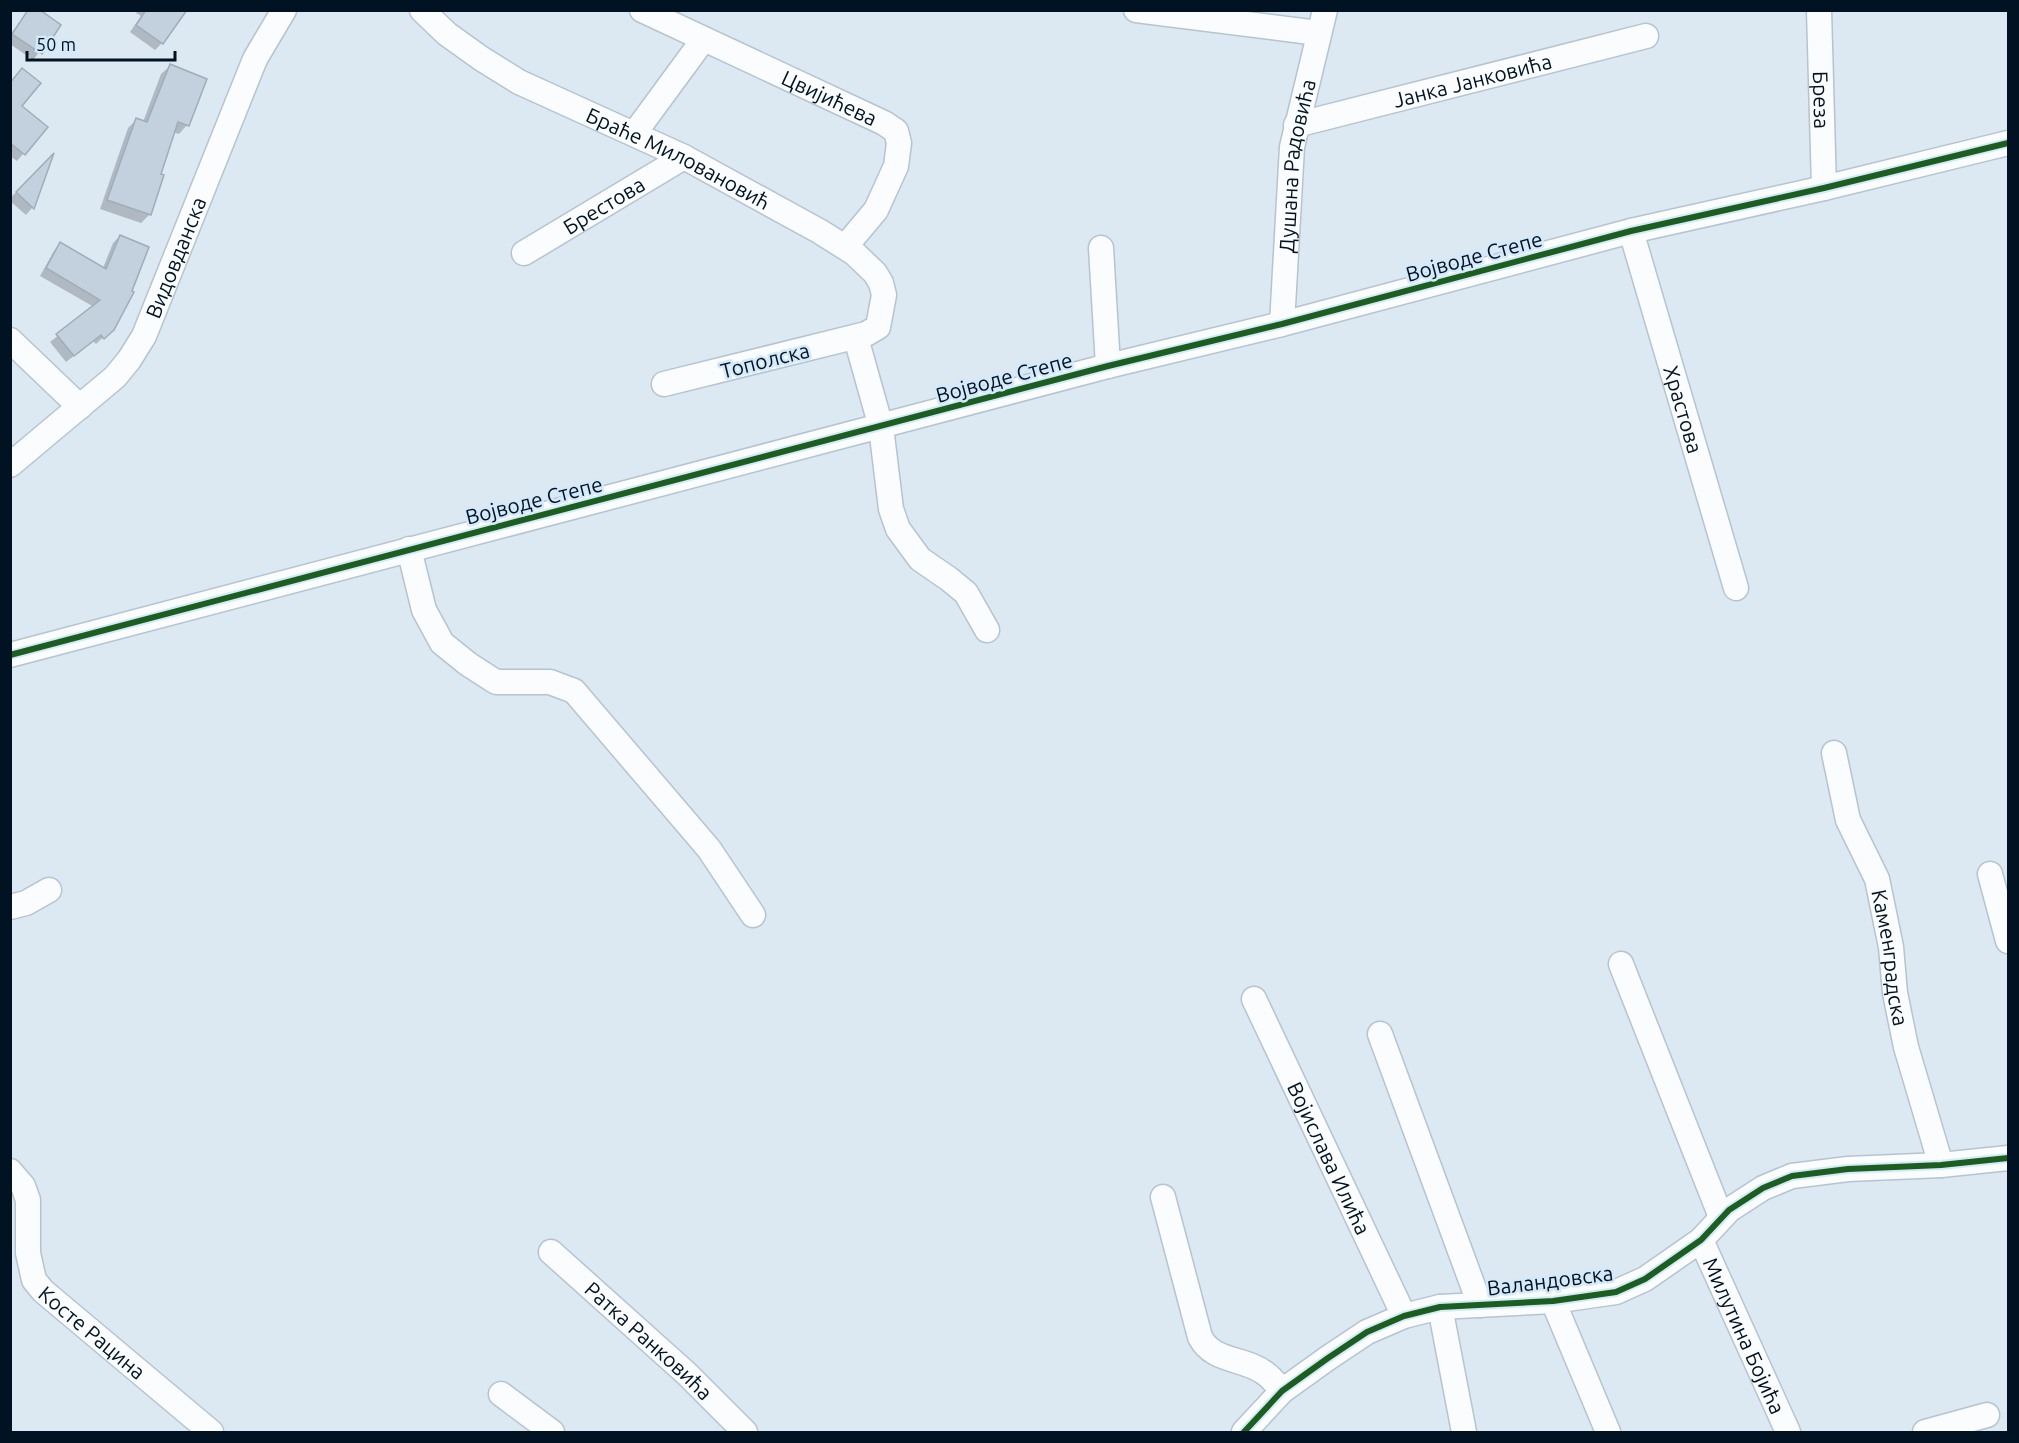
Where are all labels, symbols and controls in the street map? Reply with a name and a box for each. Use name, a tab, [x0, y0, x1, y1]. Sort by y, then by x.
scale bar	[27, 24, 176, 62]
text: 50 m	[36, 34, 76, 54]
street label: Јанка Јанковића	[1391, 48, 1554, 112]
street label: Цвијићева	[778, 65, 881, 130]
street label: Бреза	[1809, 71, 1834, 129]
street label: Душана Радовића	[1274, 77, 1320, 254]
street label: Браће Миловановић	[583, 102, 775, 214]
street label: Брестова	[559, 171, 649, 239]
street label: Видовданска	[140, 193, 211, 322]
street label: Војводе Степе	[1403, 226, 1545, 286]
street label: Тополска	[718, 337, 812, 383]
street label: Војводе Степе	[933, 347, 1075, 407]
street label: Храстова	[1659, 363, 1708, 456]
street label: Војводе Степе	[463, 471, 605, 529]
street label: Каменградска	[1867, 887, 1913, 1028]
street label: Војислава Илића	[1283, 1078, 1376, 1238]
street label: Милутина Бојића	[1699, 1254, 1790, 1417]
street label: Валандовска	[1486, 1260, 1614, 1300]
street label: Ратка Ранковића	[580, 1276, 718, 1405]
street label: Косте Рацина	[34, 1281, 150, 1384]

